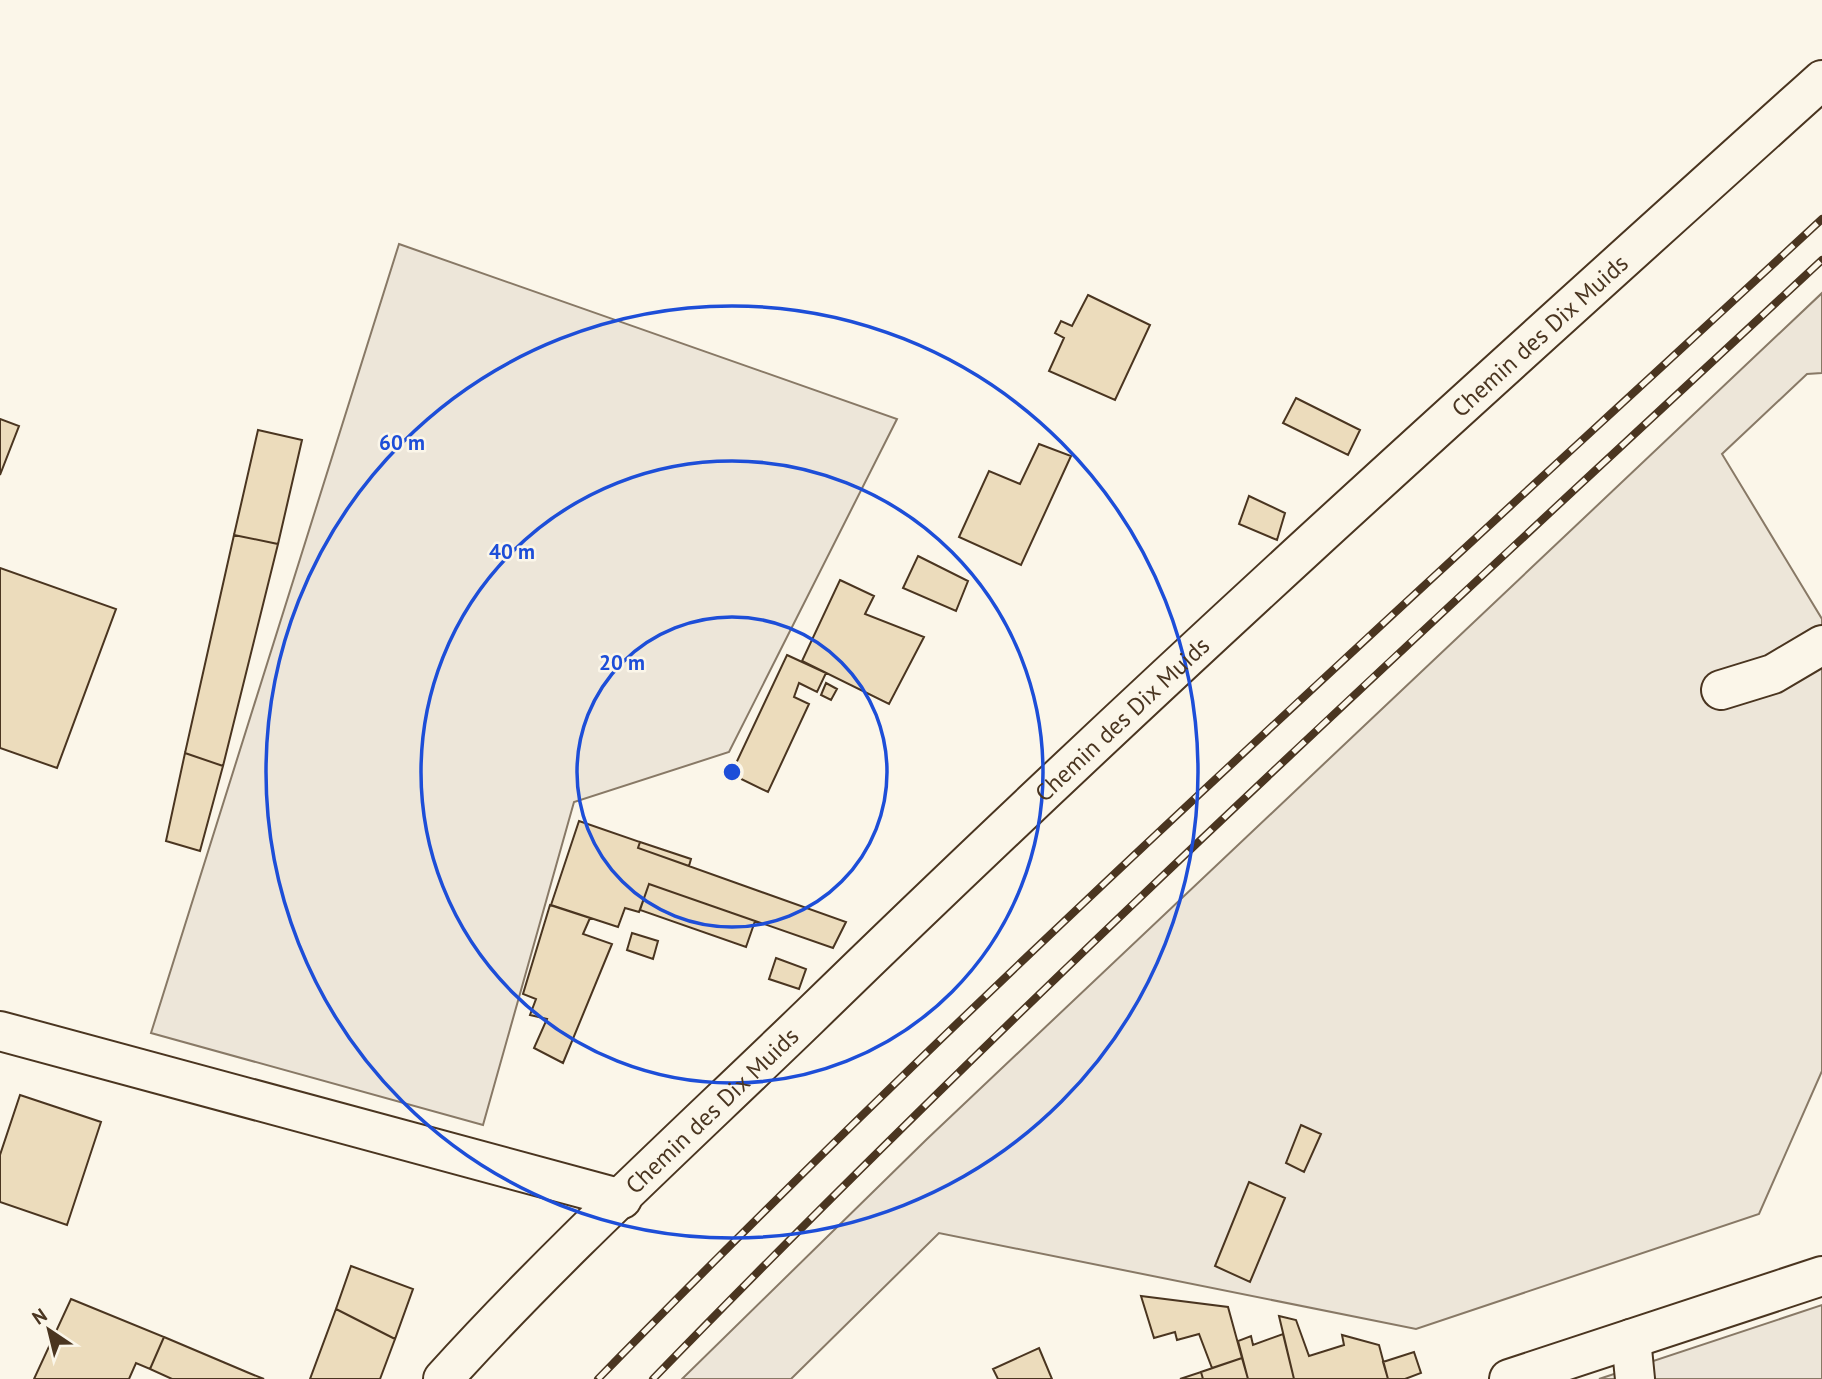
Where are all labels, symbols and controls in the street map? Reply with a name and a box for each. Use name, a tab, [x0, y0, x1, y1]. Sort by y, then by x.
street label: Chemin des Dix Muids	[1444, 247, 1634, 423]
text: 60 m	[379, 429, 425, 456]
text: 40 m	[489, 538, 535, 565]
street label: Chemin des Dix Muids	[1028, 630, 1216, 808]
text: 20 m	[599, 649, 645, 676]
centre of rings	[720, 760, 744, 784]
street label: Chemin des Dix Muids	[618, 1020, 805, 1200]
north arrow	[14, 1295, 84, 1365]
text: N	[27, 1303, 51, 1329]

